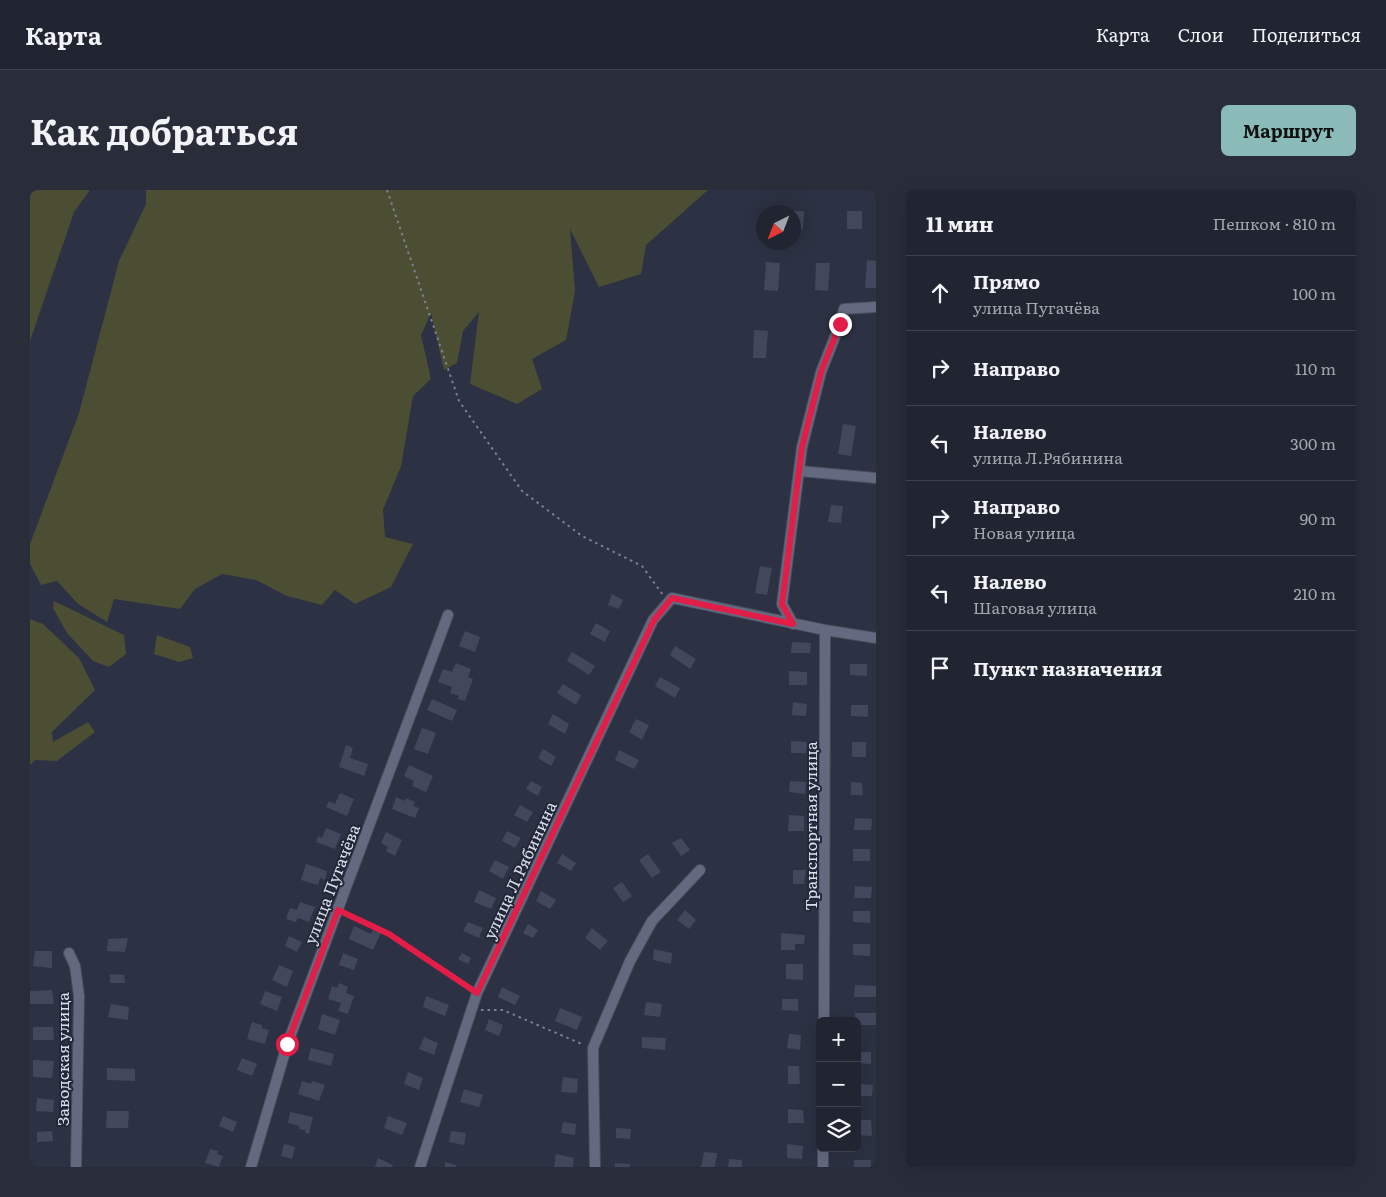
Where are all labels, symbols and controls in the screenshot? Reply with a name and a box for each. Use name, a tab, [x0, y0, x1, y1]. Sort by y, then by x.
text: Карта	[25, 17, 102, 52]
text: Карта	[1096, 21, 1150, 48]
text: Слои	[1178, 21, 1224, 48]
text: Поделиться	[1252, 21, 1361, 48]
text: Как добраться	[30, 104, 298, 156]
button: Маршрут	[1221, 105, 1356, 156]
north arrow	[756, 205, 801, 250]
text: 11 мин	[926, 207, 994, 238]
text: Пешком · 810 m	[1213, 211, 1336, 235]
text: Прямо	[973, 267, 1040, 295]
icon: ahead	[926, 279, 954, 307]
text: 100 m	[1292, 281, 1336, 305]
text: улица Пугачёва	[973, 295, 1100, 319]
route end	[829, 313, 852, 336]
icon: right	[926, 354, 954, 382]
text: Направо	[973, 354, 1060, 382]
text: 110 m	[1295, 356, 1336, 380]
text: Налево	[973, 417, 1047, 445]
icon: left	[926, 429, 954, 457]
text: 300 m	[1290, 431, 1336, 455]
text: улица Л.Рябинина	[973, 445, 1123, 469]
text: Направо	[973, 492, 1060, 520]
icon: right	[926, 504, 954, 532]
text: 90 m	[1300, 506, 1336, 530]
text: Новая улица	[973, 520, 1075, 544]
text: Налево	[973, 567, 1047, 595]
icon: left	[926, 579, 954, 607]
text: 210 m	[1293, 581, 1336, 605]
text: Шаговая улица	[973, 595, 1097, 619]
icon: arrive	[926, 654, 954, 682]
text: Пункт назначения	[973, 654, 1162, 682]
street label: Транспортная улица	[798, 741, 822, 911]
street label: улица Л.Рябинина	[476, 797, 562, 943]
street label: улица Пугачёва	[297, 820, 365, 948]
street label: Заводская улица	[50, 992, 74, 1126]
map controls	[816, 1017, 861, 1152]
button: +	[816, 1017, 861, 1062]
route start	[276, 1033, 299, 1056]
button: −	[816, 1062, 861, 1107]
button: layers	[816, 1107, 861, 1152]

